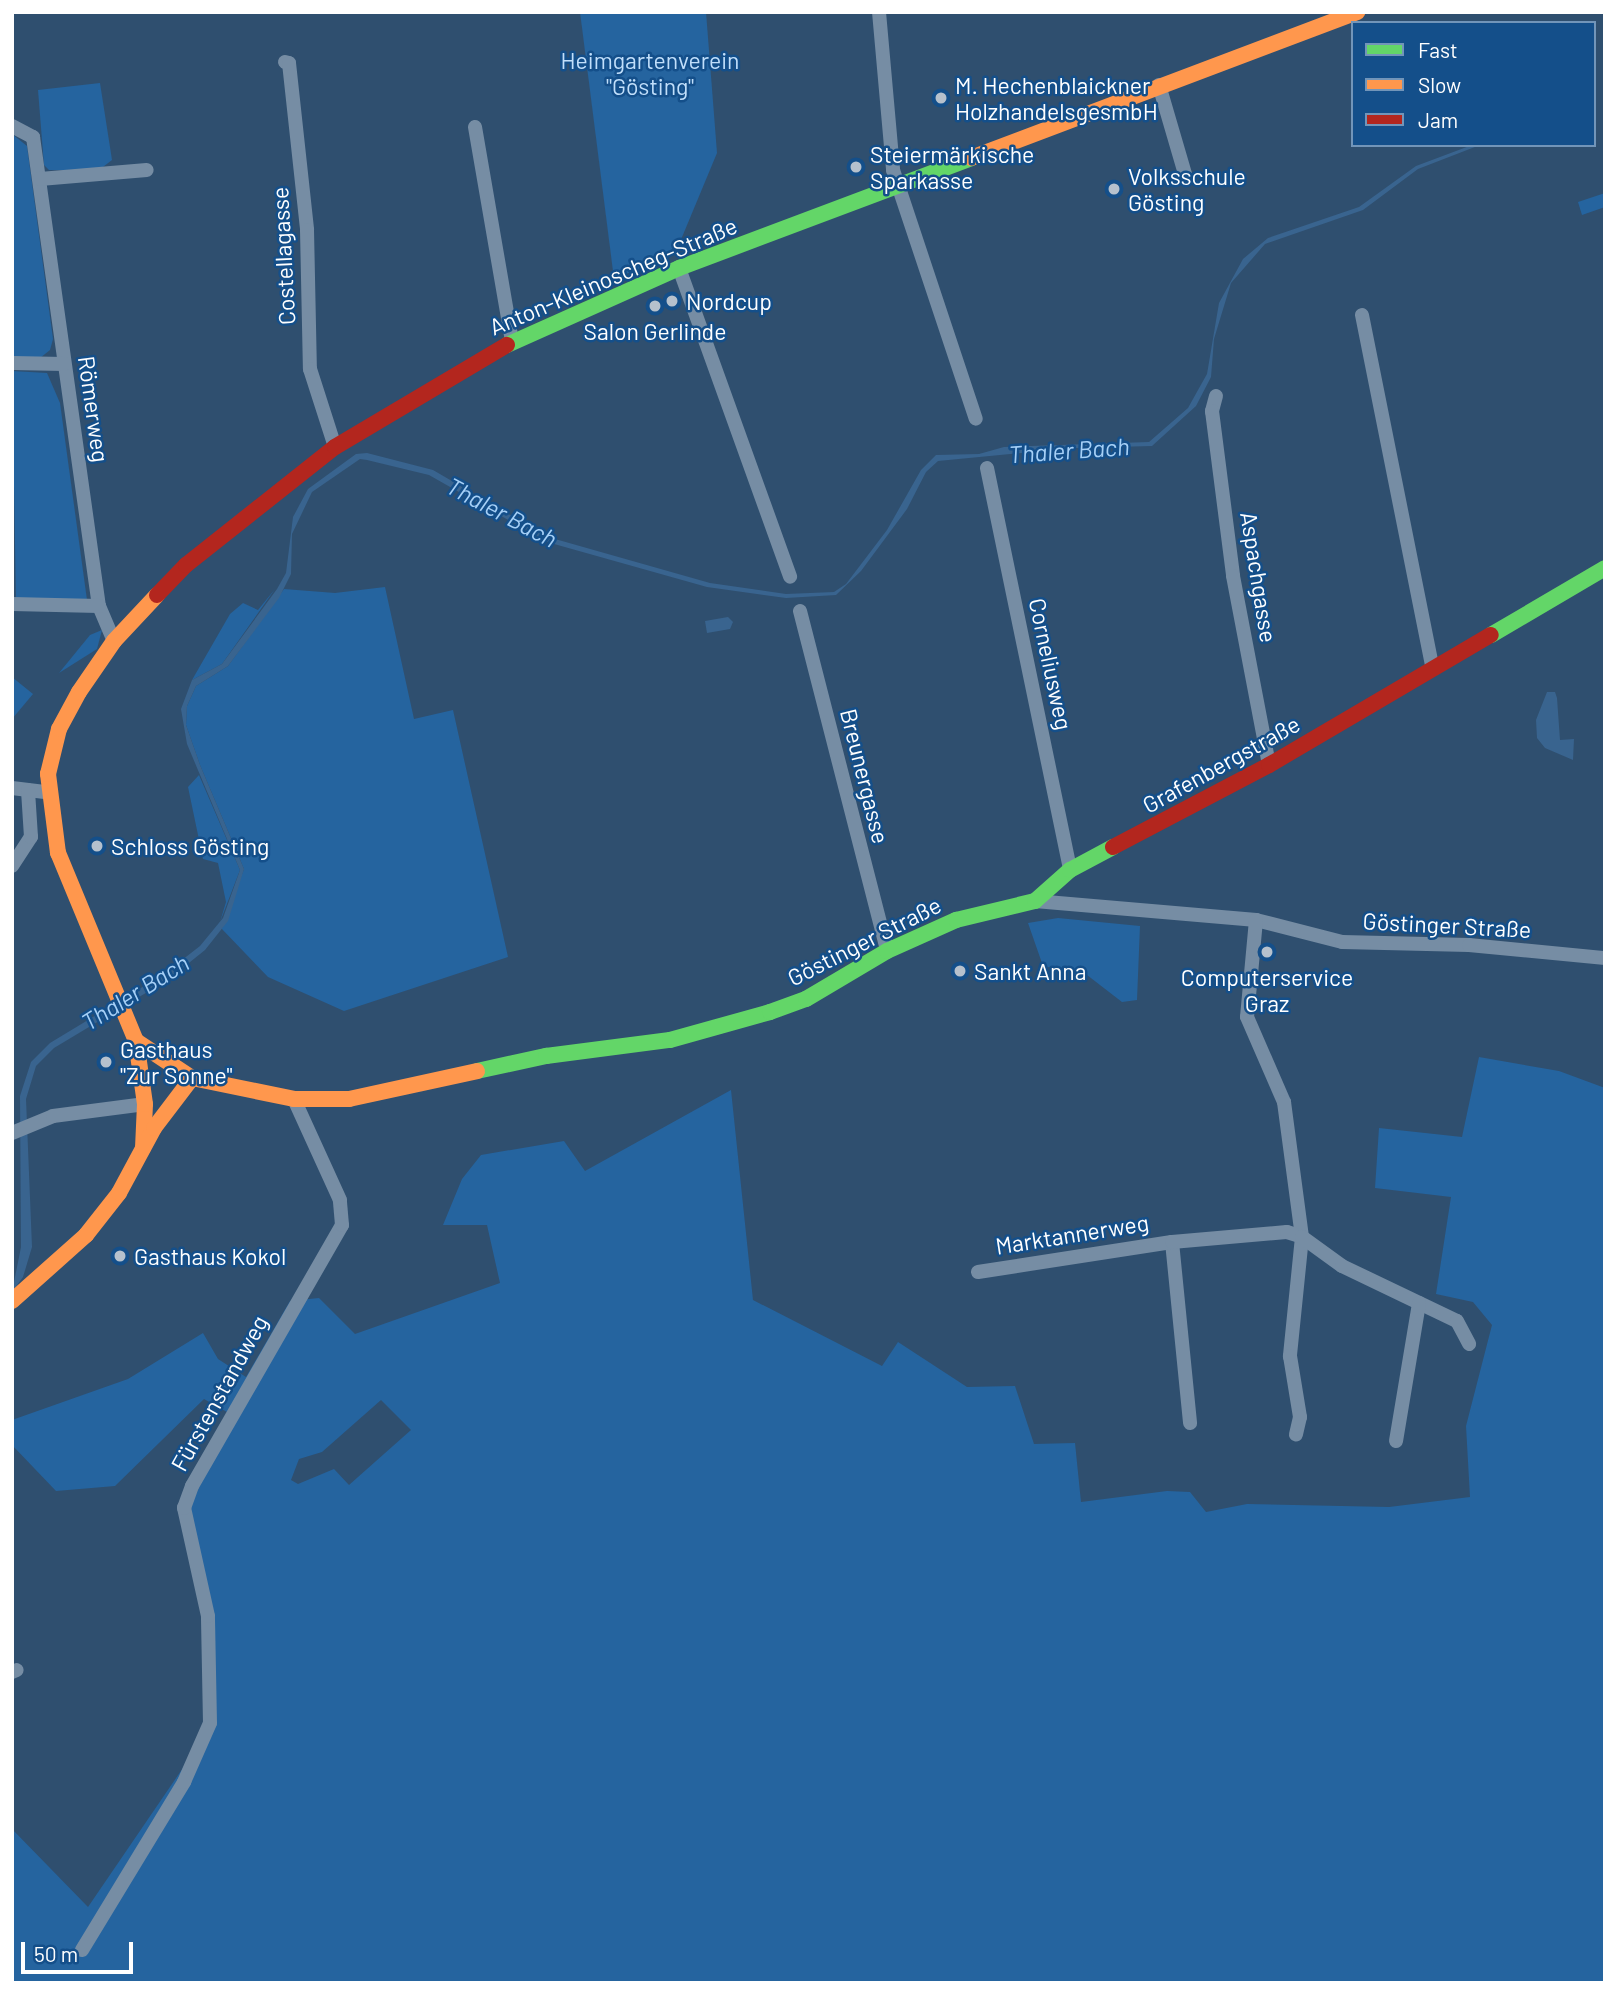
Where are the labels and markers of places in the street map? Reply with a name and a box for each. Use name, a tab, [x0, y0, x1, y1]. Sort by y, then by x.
place label: M. Hechenblaickner HolzhandelsgesmbH	[955, 71, 1158, 125]
marker: M. Hechenblaickner HolzhandelsgesmbH	[933, 90, 949, 106]
place label: Steiermärkische Sparkasse	[870, 140, 1034, 194]
marker: Steiermärkische Sparkasse	[848, 159, 864, 175]
place label: Volksschule Gösting	[1128, 162, 1246, 216]
marker: Volksschule Gösting	[1106, 181, 1122, 197]
place label: Nordcup	[686, 287, 772, 315]
marker: Nordcup	[664, 293, 680, 309]
marker: Salon Gerlinde	[647, 298, 663, 314]
place label: Salon Gerlinde	[584, 317, 726, 345]
place label: Schloss Gösting	[111, 832, 269, 860]
marker: Schloss Gösting	[89, 838, 105, 854]
marker: Computerservice Graz	[1259, 944, 1275, 960]
place label: Sankt Anna	[974, 957, 1087, 985]
marker: Sankt Anna	[952, 963, 968, 979]
place label: Computerservice Graz	[1181, 963, 1353, 1017]
place label: Gasthaus "Zur Sonne"	[120, 1035, 232, 1089]
marker: Gasthaus "Zur Sonne"	[98, 1054, 114, 1070]
place label: Gasthaus Kokol	[134, 1242, 286, 1270]
marker: Gasthaus Kokol	[112, 1248, 128, 1264]

